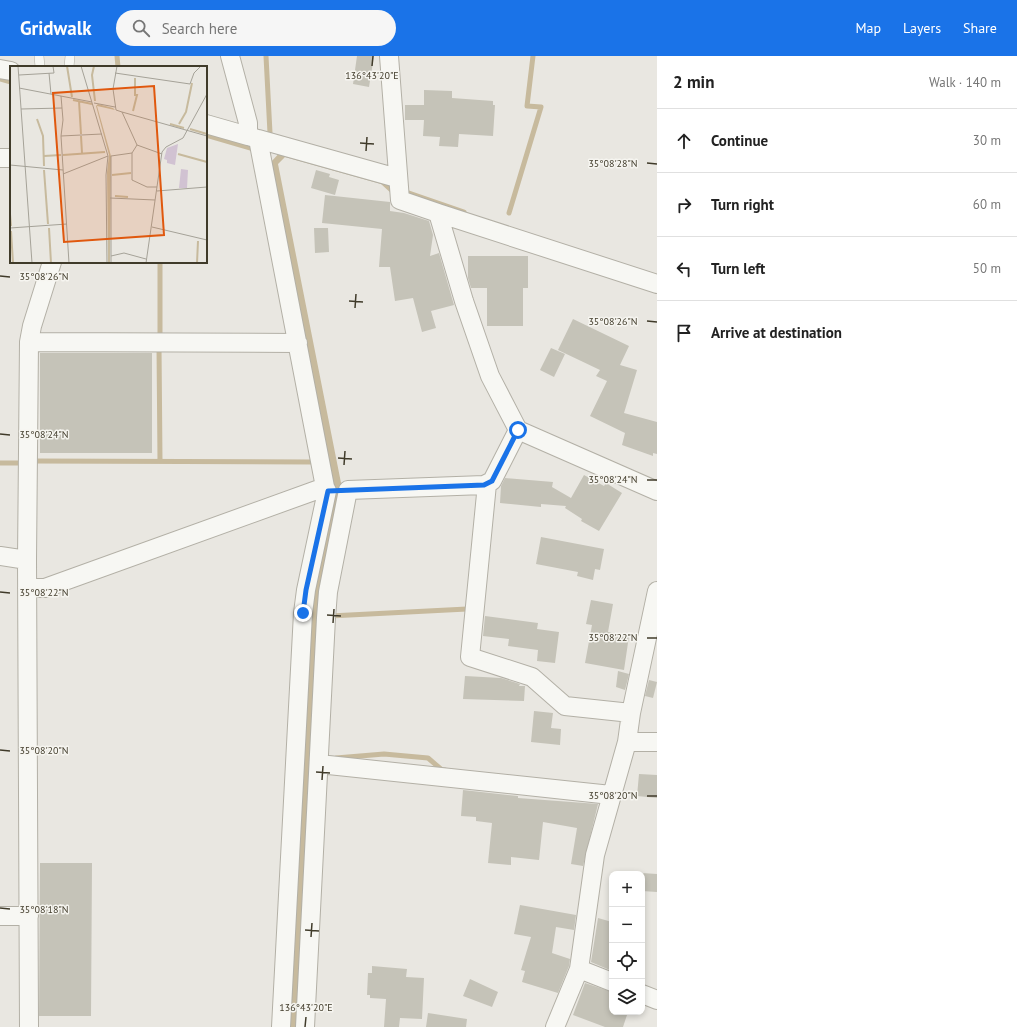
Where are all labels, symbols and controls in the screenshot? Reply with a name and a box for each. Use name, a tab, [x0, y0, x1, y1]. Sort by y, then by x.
search box	[116, 10, 396, 46]
text: Gridwalk	[20, 16, 92, 40]
icon: search	[130, 17, 152, 39]
text: Search here	[162, 19, 237, 38]
text: Map	[855, 19, 881, 37]
text: Layers	[903, 19, 941, 37]
text: Share	[963, 19, 997, 37]
inset map	[10, 66, 207, 263]
text: 136°43'20"E	[345, 69, 399, 82]
text: 2 min	[673, 71, 714, 93]
text: Walk · 140 m	[929, 74, 1001, 91]
icon: ahead	[673, 130, 695, 152]
text: Continue	[711, 131, 768, 150]
text: 30 m	[973, 132, 1001, 149]
text: 35°08'28"N	[588, 157, 638, 170]
icon: right	[673, 194, 695, 216]
text: Turn right	[711, 195, 774, 214]
text: 60 m	[973, 196, 1001, 213]
icon: left	[673, 258, 695, 280]
text: Turn left	[711, 259, 765, 278]
text: 50 m	[973, 260, 1001, 277]
text: 35°08'26"N	[19, 270, 69, 283]
text: 35°08'26"N	[588, 315, 638, 328]
icon: arrive	[673, 322, 695, 344]
text: Arrive at destination	[711, 323, 842, 342]
route start	[509, 421, 527, 439]
text: 35°08'24"N	[19, 428, 69, 441]
text: 35°08'24"N	[588, 473, 638, 486]
text: 35°08'22"N	[19, 586, 69, 599]
route end	[294, 604, 312, 622]
text: 35°08'22"N	[588, 631, 638, 644]
text: 35°08'20"N	[19, 744, 69, 757]
text: 35°08'20"N	[588, 789, 638, 802]
map controls	[609, 871, 645, 1015]
button: +	[609, 871, 645, 907]
text: 35°08'18"N	[19, 903, 69, 916]
button: −	[609, 907, 645, 943]
button: locate	[609, 943, 645, 979]
button: layers	[609, 979, 645, 1015]
text: 136°43'20"E	[279, 1001, 333, 1014]

